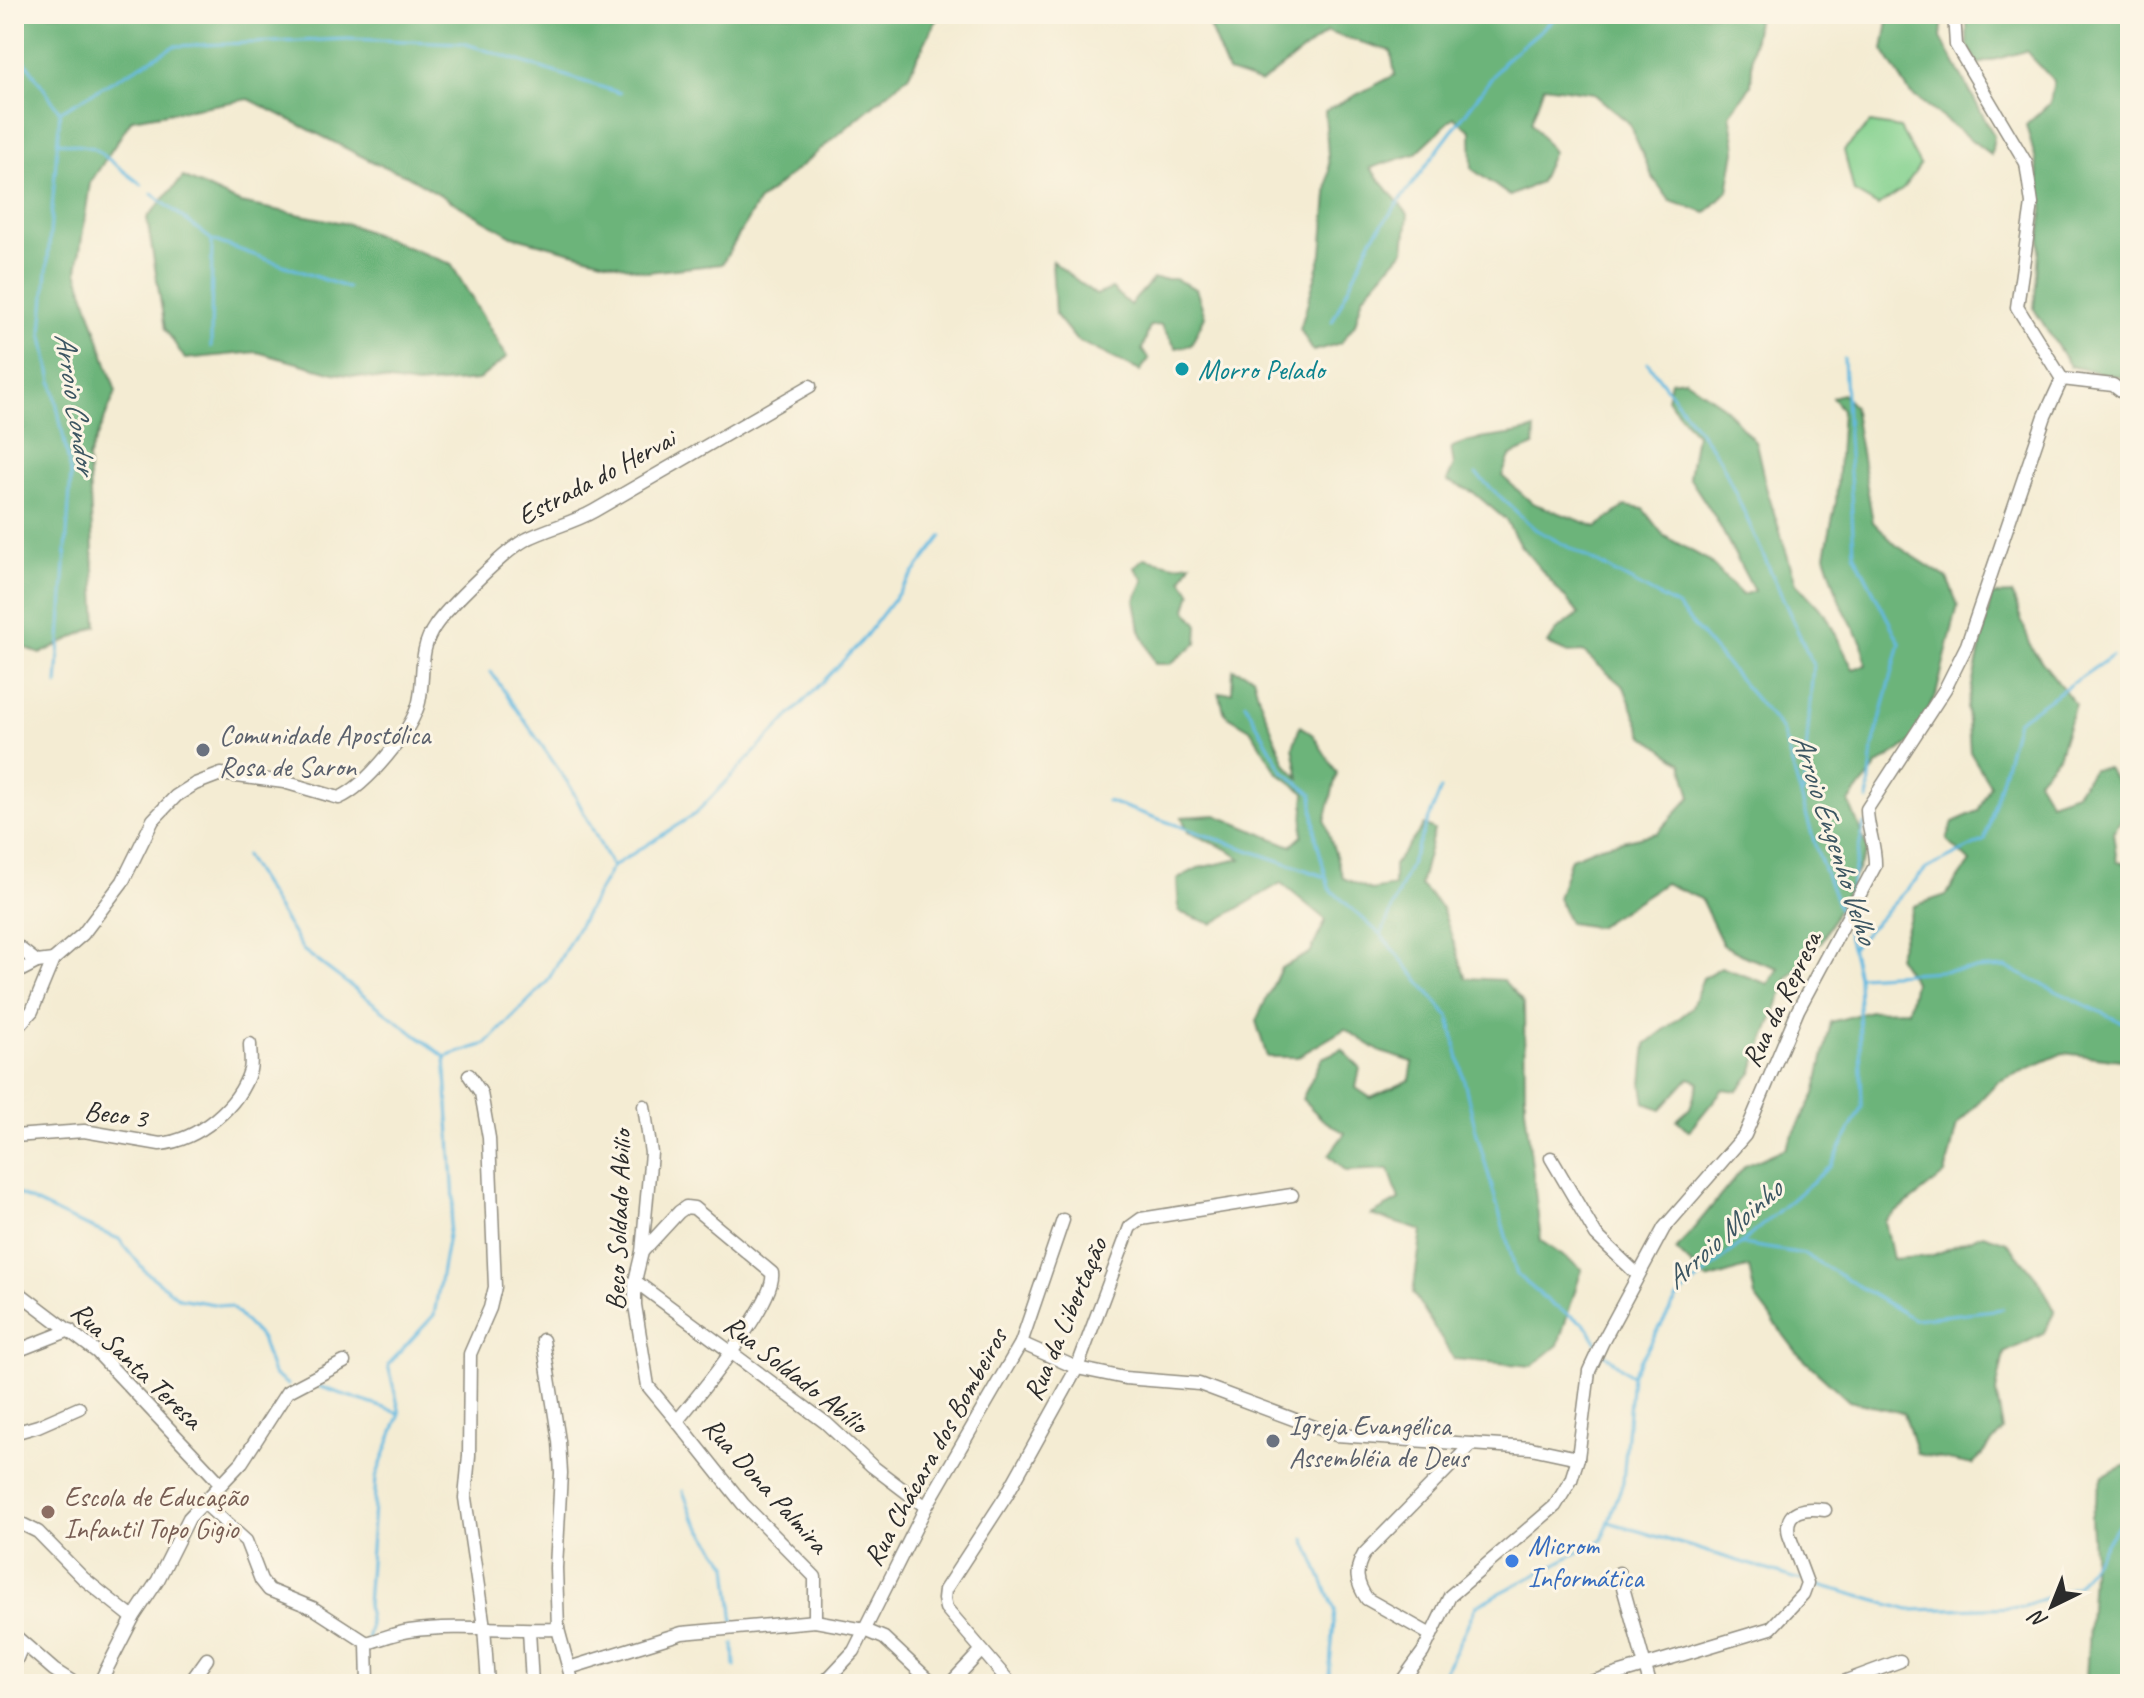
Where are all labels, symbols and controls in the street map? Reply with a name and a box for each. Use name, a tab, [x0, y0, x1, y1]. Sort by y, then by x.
water label: Arroio Condor	[46, 330, 107, 481]
place label: Morro Pelado	[1198, 352, 1328, 387]
marker: Morro Pelado	[1173, 360, 1191, 378]
street label: Estrada do Hervai	[511, 419, 684, 533]
place label: Comunidade Apostólica Rosa de Saron	[219, 717, 432, 784]
water label: Arroio Engenho Velho	[1783, 728, 1888, 952]
marker: Comunidade Apostólica Rosa de Saron	[194, 741, 212, 759]
street label: Rua da Represa	[1733, 923, 1830, 1072]
street label: Beco 3	[82, 1092, 152, 1136]
street label: Beco Soldado Abilio	[597, 1126, 639, 1311]
water label: Arroio Moinho	[1656, 1169, 1792, 1297]
street label: Rua da Libertação	[1015, 1230, 1116, 1406]
street label: Rua Santa Teresa	[64, 1294, 211, 1438]
street label: Rua Soldado Abílio	[717, 1307, 877, 1443]
street label: Rua Chácara dos Bombeiros	[855, 1320, 1016, 1572]
place label: Igreja Evangélica Assembléia de Deus	[1289, 1408, 1471, 1475]
street label: Rua Dona Palmira	[696, 1410, 838, 1562]
marker: Igreja Evangélica Assembléia de Deus	[1264, 1432, 1282, 1450]
place label: Escola de Educação Infantil Topo Gigio	[64, 1479, 250, 1546]
marker: Escola de Educação Infantil Topo Gigio	[39, 1503, 57, 1521]
place label: Microm Informática	[1528, 1528, 1645, 1595]
marker: Microm Informática	[1503, 1552, 1521, 1570]
north arrow	[2012, 1566, 2092, 1646]
text: N	[2022, 1603, 2054, 1635]

